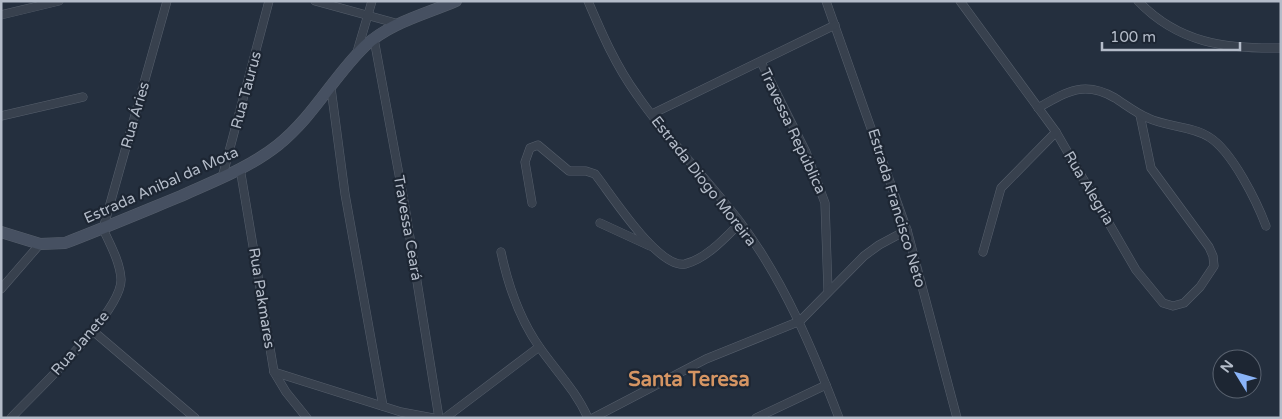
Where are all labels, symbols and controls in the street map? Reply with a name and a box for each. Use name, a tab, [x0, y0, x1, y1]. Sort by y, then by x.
scale bar	[1102, 20, 1240, 52]
text: 100 m	[1110, 28, 1156, 46]
street label: Rua Taurus	[227, 49, 265, 131]
street label: Travessa República	[756, 65, 830, 197]
street label: Rua Áries	[117, 80, 153, 150]
street label: Estrada Diogo Moreira	[648, 112, 760, 250]
street label: Estrada Francisco Neto	[864, 126, 930, 290]
street label: Estrada Anibal da Mota	[81, 143, 241, 227]
street label: Rua Alegria	[1060, 148, 1118, 228]
street label: Travessa Ceará	[390, 174, 426, 282]
street label: Rua Pakmares	[245, 246, 279, 350]
street label: Rua Janete	[47, 307, 113, 379]
north arrow	[1212, 349, 1262, 399]
text: N	[1217, 357, 1237, 376]
district label: Santa Teresa	[628, 368, 750, 392]

